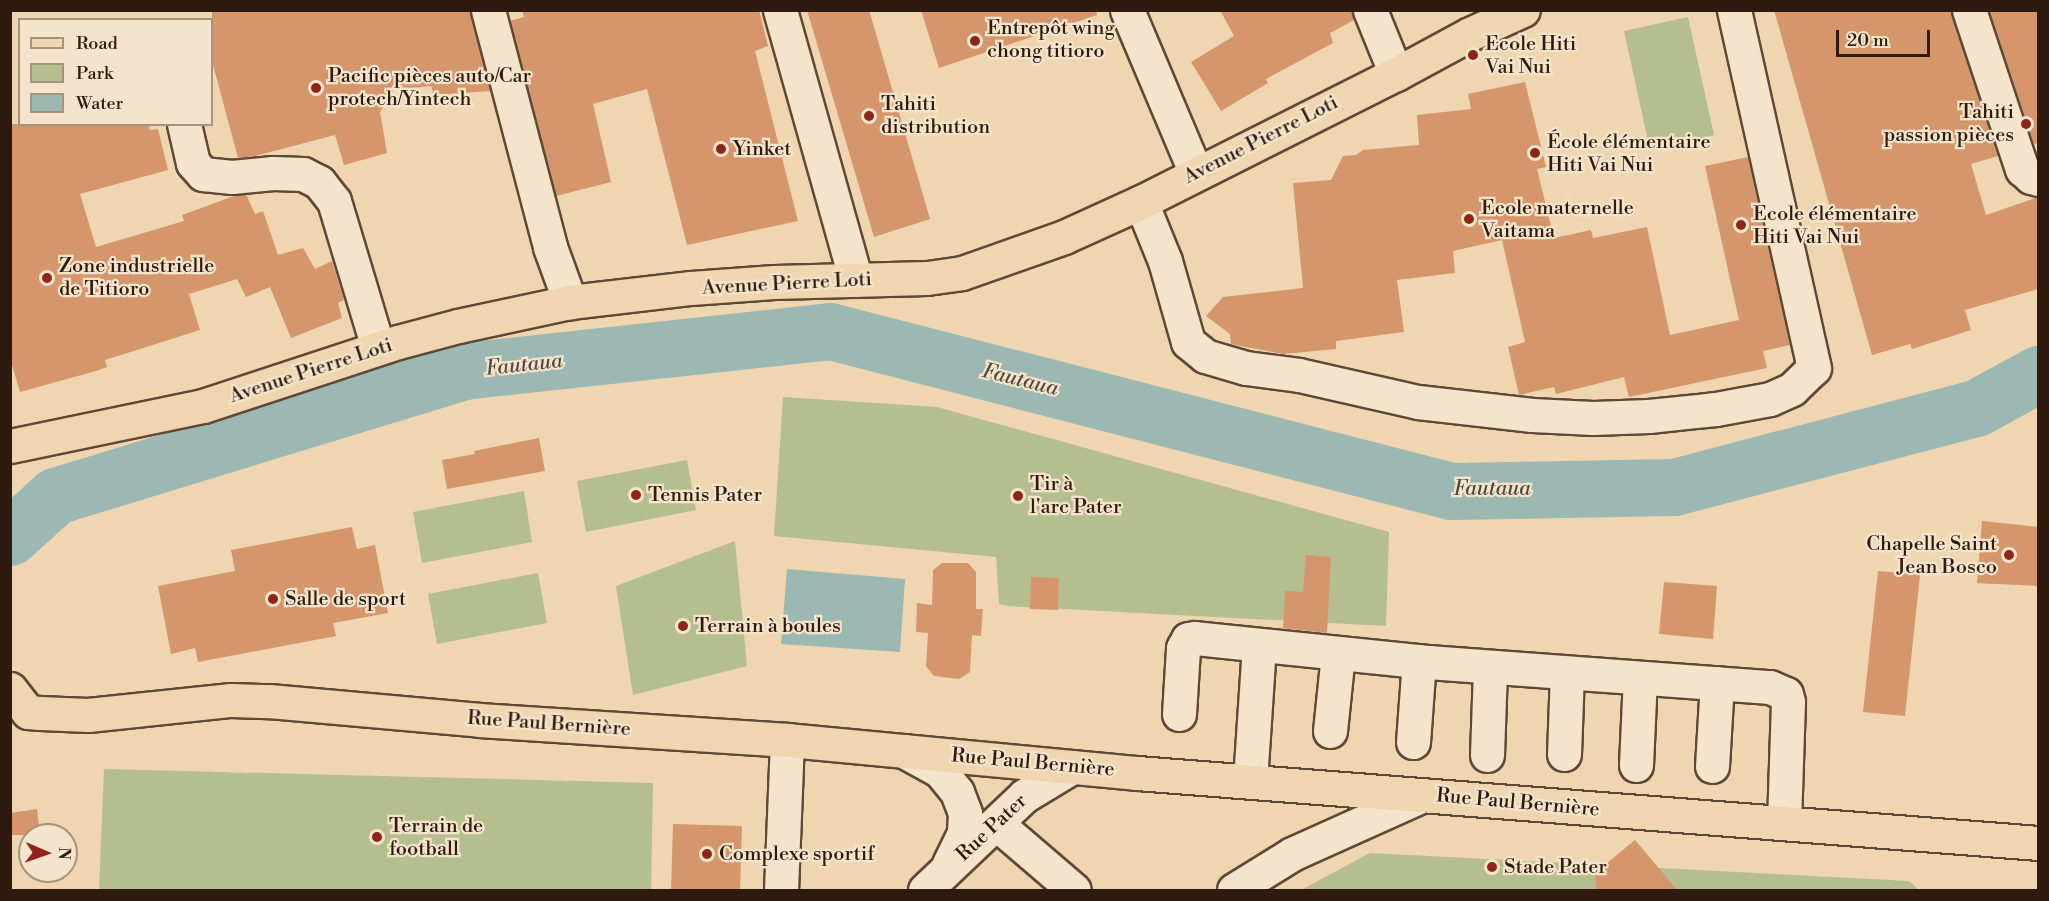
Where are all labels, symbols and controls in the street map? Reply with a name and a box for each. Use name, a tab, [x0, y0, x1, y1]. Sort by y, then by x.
place label: Entrepôt wing chong titioro	[987, 17, 1115, 64]
legend	[18, 18, 213, 126]
scale bar	[1839, 18, 1934, 56]
text: 20 m	[1847, 29, 1889, 52]
text: Road	[76, 32, 118, 55]
place label: Ecole Hiti Vai Nui	[1485, 32, 1576, 79]
marker: Entrepôt wing chong titioro	[968, 34, 982, 48]
marker: Ecole Hiti Vai Nui	[1466, 48, 1480, 62]
text: Park	[76, 62, 113, 85]
place label: Pacific pièces auto/Car protech/Yintech	[328, 64, 531, 111]
marker: Pacific pièces auto/Car protech/Yintech	[309, 81, 323, 95]
street label: Avenue Pierre Loti	[1180, 91, 1342, 189]
text: Water	[76, 92, 123, 115]
place label: Tahiti distribution	[881, 92, 990, 139]
place label: Tahiti passion pièces	[1884, 100, 2014, 147]
marker: Tahiti distribution	[862, 109, 876, 123]
marker: Tahiti passion pièces	[2019, 117, 2033, 131]
place label: École élémentaire Hiti Vai Nui	[1547, 130, 1711, 177]
place label: Yinket	[733, 137, 791, 161]
marker: Yinket	[714, 142, 728, 156]
marker: École élémentaire Hiti Vai Nui	[1528, 146, 1542, 160]
place label: Ecole maternelle Vaitama	[1481, 196, 1634, 243]
place label: Ecole élémentaire Hiti Vai Nui	[1753, 202, 1917, 249]
marker: Ecole maternelle Vaitama	[1462, 212, 1476, 226]
marker: Ecole élémentaire Hiti Vai Nui	[1734, 218, 1748, 232]
place label: Zone industrielle de Titioro	[59, 254, 214, 301]
street label: Avenue Pierre Loti	[701, 268, 873, 300]
marker: Zone industrielle de Titioro	[40, 271, 54, 285]
street label: Avenue Pierre Loti	[226, 333, 396, 409]
water label: Fautaua	[484, 348, 564, 382]
water label: Fautaua	[979, 358, 1061, 402]
place label: Tir à l'arc Pater	[1030, 472, 1122, 519]
water label: Fautaua	[1453, 476, 1531, 502]
place label: Tennis Pater	[648, 483, 762, 507]
marker: Tennis Pater	[629, 488, 643, 502]
marker: Tir à l'arc Pater	[1011, 489, 1025, 503]
place label: Chapelle Saint Jean Bosco	[1866, 532, 1997, 579]
marker: Chapelle Saint Jean Bosco	[2002, 548, 2016, 562]
place label: Salle de sport	[285, 587, 406, 611]
marker: Salle de sport	[266, 592, 280, 606]
place label: Terrain à boules	[695, 614, 841, 638]
marker: Terrain à boules	[676, 619, 690, 633]
street label: Rue Paul Bernière	[466, 706, 632, 742]
street label: Rue Paul Bernière	[950, 744, 1116, 782]
street label: Rue Paul Bernière	[1435, 784, 1601, 822]
street label: Rue Pater	[952, 789, 1032, 867]
place label: Terrain de football	[389, 814, 483, 861]
north arrow	[18, 823, 78, 883]
marker: Terrain de football	[370, 830, 384, 844]
place label: Complexe sportif	[719, 842, 875, 866]
text: N	[54, 847, 74, 860]
marker: Complexe sportif	[700, 847, 714, 861]
place label: Stade Pater	[1504, 855, 1607, 879]
marker: Stade Pater	[1485, 860, 1499, 874]

